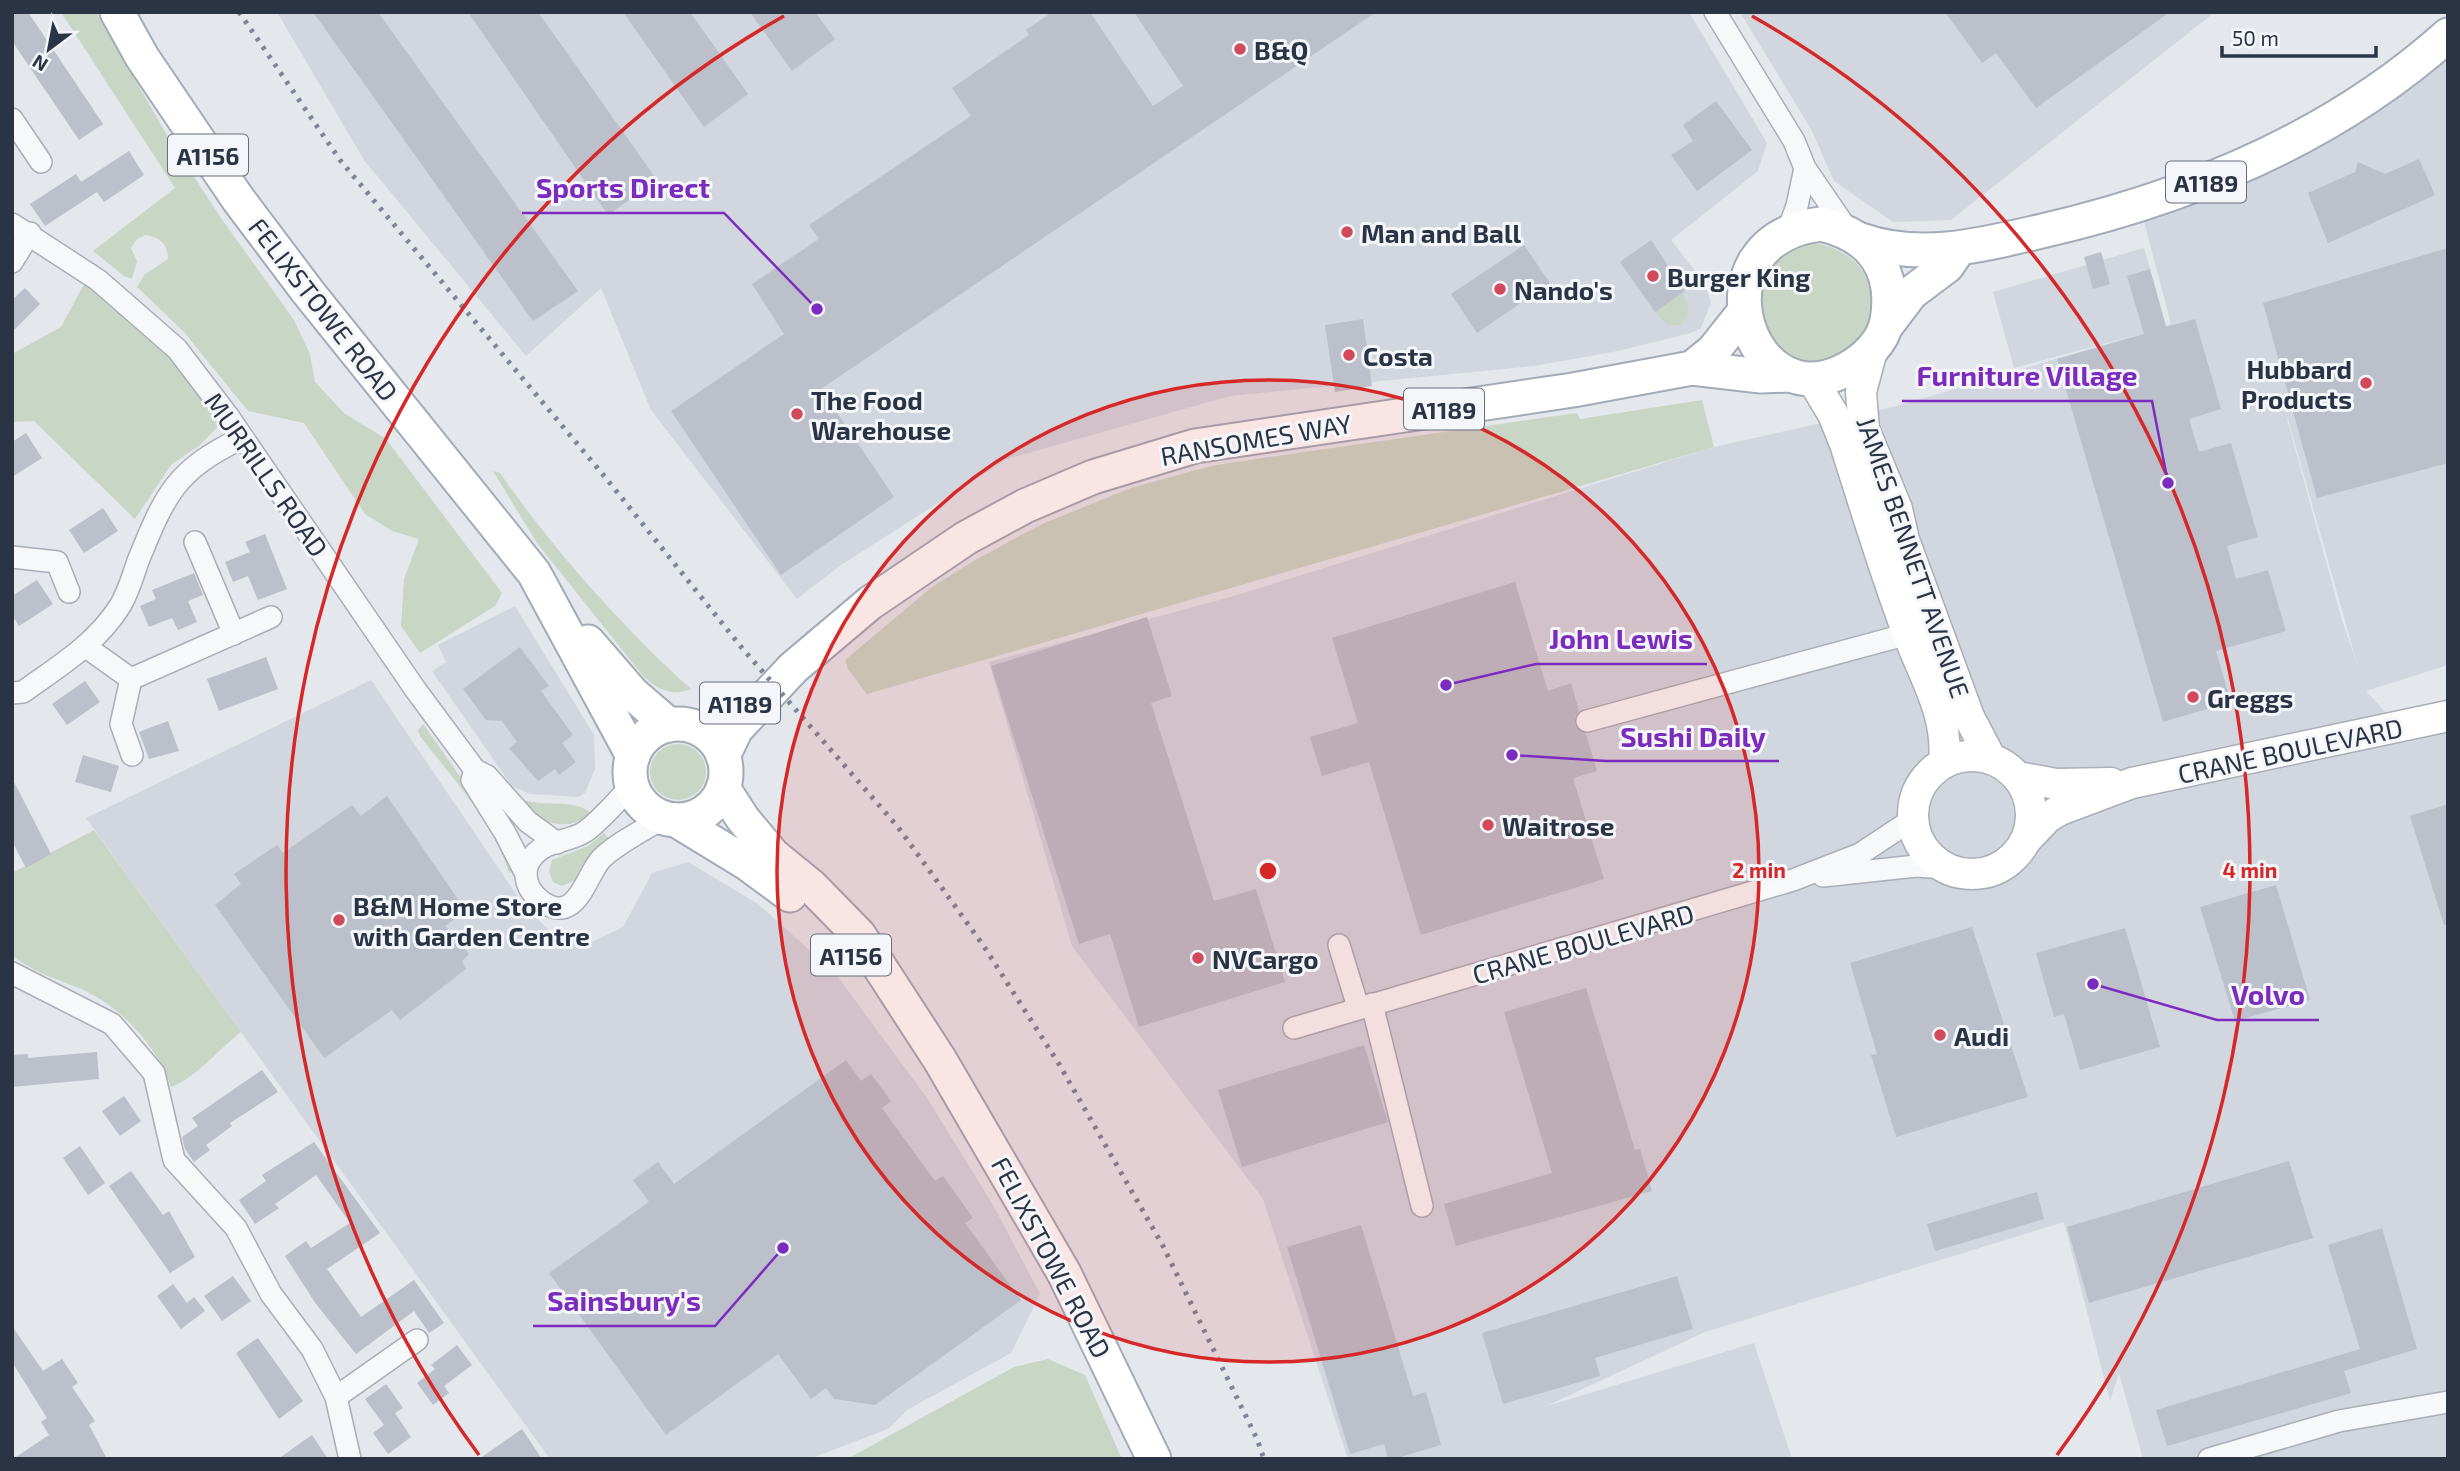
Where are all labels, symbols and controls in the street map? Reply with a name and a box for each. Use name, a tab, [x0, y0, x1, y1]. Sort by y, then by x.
north arrow	[14, 14, 84, 84]
scale bar	[2222, 14, 2376, 58]
text: 50 m	[2232, 25, 2279, 50]
place label: B&Q	[1254, 34, 1308, 66]
marker: B&Q	[1232, 41, 1248, 57]
text: N	[28, 50, 52, 77]
road number: A1156	[168, 134, 248, 176]
road number: A1189	[2166, 162, 2246, 202]
callout: Sports Direct	[522, 164, 724, 213]
text: Sports Direct	[536, 170, 710, 204]
street label: FELIXSTOWE ROAD	[243, 212, 405, 406]
place label: Man and Ball	[1361, 217, 1521, 248]
marker: Man and Ball	[1339, 224, 1355, 240]
place label: Burger King	[1667, 261, 1810, 292]
marker: Burger King	[1645, 268, 1661, 284]
place label: Nando's	[1514, 274, 1613, 305]
marker: Nando's	[1492, 281, 1508, 297]
place label: Costa	[1363, 340, 1433, 371]
marker: Costa	[1341, 347, 1357, 363]
callout: Furniture Village	[1902, 352, 2152, 401]
place label: Hubbard Products	[2241, 353, 2352, 414]
text: Furniture Village	[1916, 358, 2138, 392]
marker: Hubbard Products	[2358, 375, 2374, 391]
place label: The Food Warehouse	[811, 384, 951, 445]
street label: MURRILLS ROAD	[199, 386, 335, 562]
road number: A1189	[1404, 388, 1484, 430]
marker: The Food Warehouse	[789, 406, 805, 422]
street label: RANSOMES WAY	[1158, 407, 1354, 471]
street label: JAMES BENNETT AVENUE	[1851, 412, 1977, 702]
callout: John Lewis	[1536, 615, 1707, 664]
text: John Lewis	[1549, 621, 1693, 655]
road number: A1189	[700, 682, 780, 724]
place label: Greggs	[2207, 682, 2293, 713]
marker: Greggs	[2185, 689, 2201, 705]
street label: CRANE BOULEVARD	[2175, 711, 2405, 789]
callout: Sushi Daily	[1606, 712, 1779, 761]
text: Sushi Daily	[1620, 719, 1766, 753]
place label: Waitrose	[1502, 810, 1614, 841]
marker: Waitrose	[1480, 817, 1496, 833]
text: 2 min	[1732, 857, 1786, 882]
text: 4 min	[2223, 857, 2277, 882]
centre of rings	[1256, 859, 1280, 883]
place label: B&M Home Store with Garden Centre	[353, 890, 590, 951]
street label: CRANE BOULEVARD	[1469, 897, 1697, 989]
marker: B&M Home Store with Garden Centre	[331, 912, 347, 928]
road number: A1156	[811, 934, 891, 975]
place label: NVCargo	[1212, 943, 1319, 974]
marker: NVCargo	[1190, 950, 1206, 966]
callout: Volvo	[2217, 971, 2319, 1020]
text: Volvo	[2231, 977, 2305, 1011]
place label: Audi	[1954, 1020, 2009, 1051]
marker: Audi	[1932, 1027, 1948, 1043]
street label: FELIXSTOWE ROAD	[986, 1151, 1118, 1363]
callout: Sainsbury's	[533, 1277, 715, 1326]
text: Sainsbury's	[547, 1283, 701, 1317]

